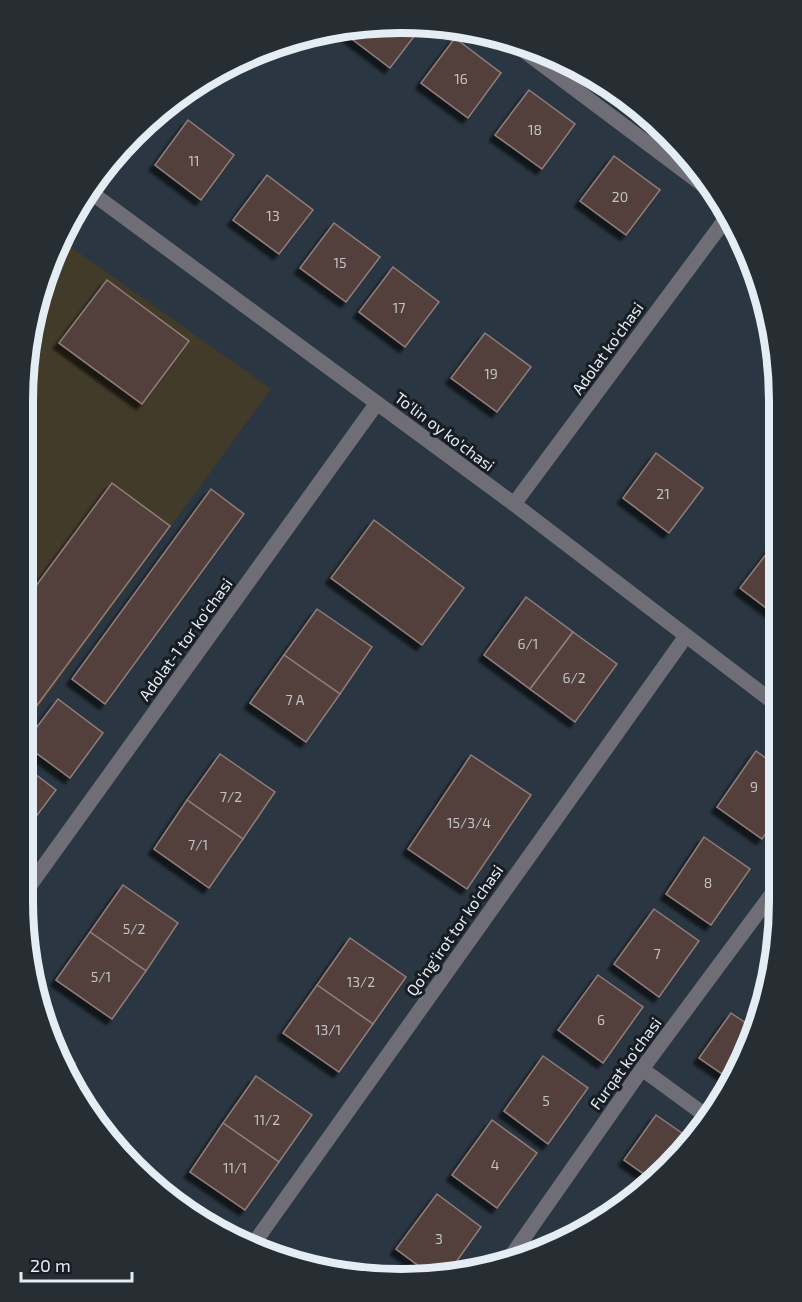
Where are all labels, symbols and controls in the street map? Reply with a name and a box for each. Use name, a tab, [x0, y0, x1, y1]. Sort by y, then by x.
house number: 16	[454, 70, 468, 87]
house number: 18	[528, 121, 542, 138]
house number: 11	[188, 152, 200, 169]
house number: 20	[612, 188, 628, 205]
house number: 13	[266, 207, 280, 224]
house number: 15	[333, 254, 347, 271]
street label: Adolat ko'chasi	[567, 298, 647, 398]
house number: 17	[393, 299, 405, 316]
house number: 19	[484, 365, 498, 382]
street label: To'lin oy ko'chasi	[391, 387, 499, 475]
house number: 21	[656, 485, 670, 502]
street label: Adolat-1 tor ko'chasi	[134, 574, 236, 704]
house number: 6/1	[518, 635, 538, 652]
house number: 6/2	[562, 669, 586, 686]
house number: 7 А	[286, 691, 305, 708]
house number: 9	[750, 778, 758, 795]
house number: 7/2	[220, 788, 242, 805]
house number: 15/3/4	[447, 814, 491, 831]
house number: 7/1	[188, 836, 208, 853]
street label: Qo'ng'irot tor ko'chasi	[402, 861, 507, 1000]
house number: 8	[704, 874, 712, 891]
house number: 5/2	[123, 920, 145, 937]
house number: 7	[653, 945, 661, 962]
house number: 5/1	[91, 968, 111, 985]
house number: 13/2	[347, 973, 375, 990]
house number: 6	[597, 1011, 605, 1028]
street label: Furqat ko'chasi	[585, 1013, 665, 1113]
house number: 13/1	[315, 1021, 341, 1038]
house number: 5	[542, 1092, 550, 1109]
house number: 11/2	[254, 1111, 280, 1128]
house number: 4	[491, 1156, 499, 1173]
house number: 11/1	[223, 1159, 247, 1176]
house number: 3	[435, 1230, 443, 1247]
scale bar	[21, 1245, 132, 1283]
text: 20 m	[30, 1254, 71, 1276]

